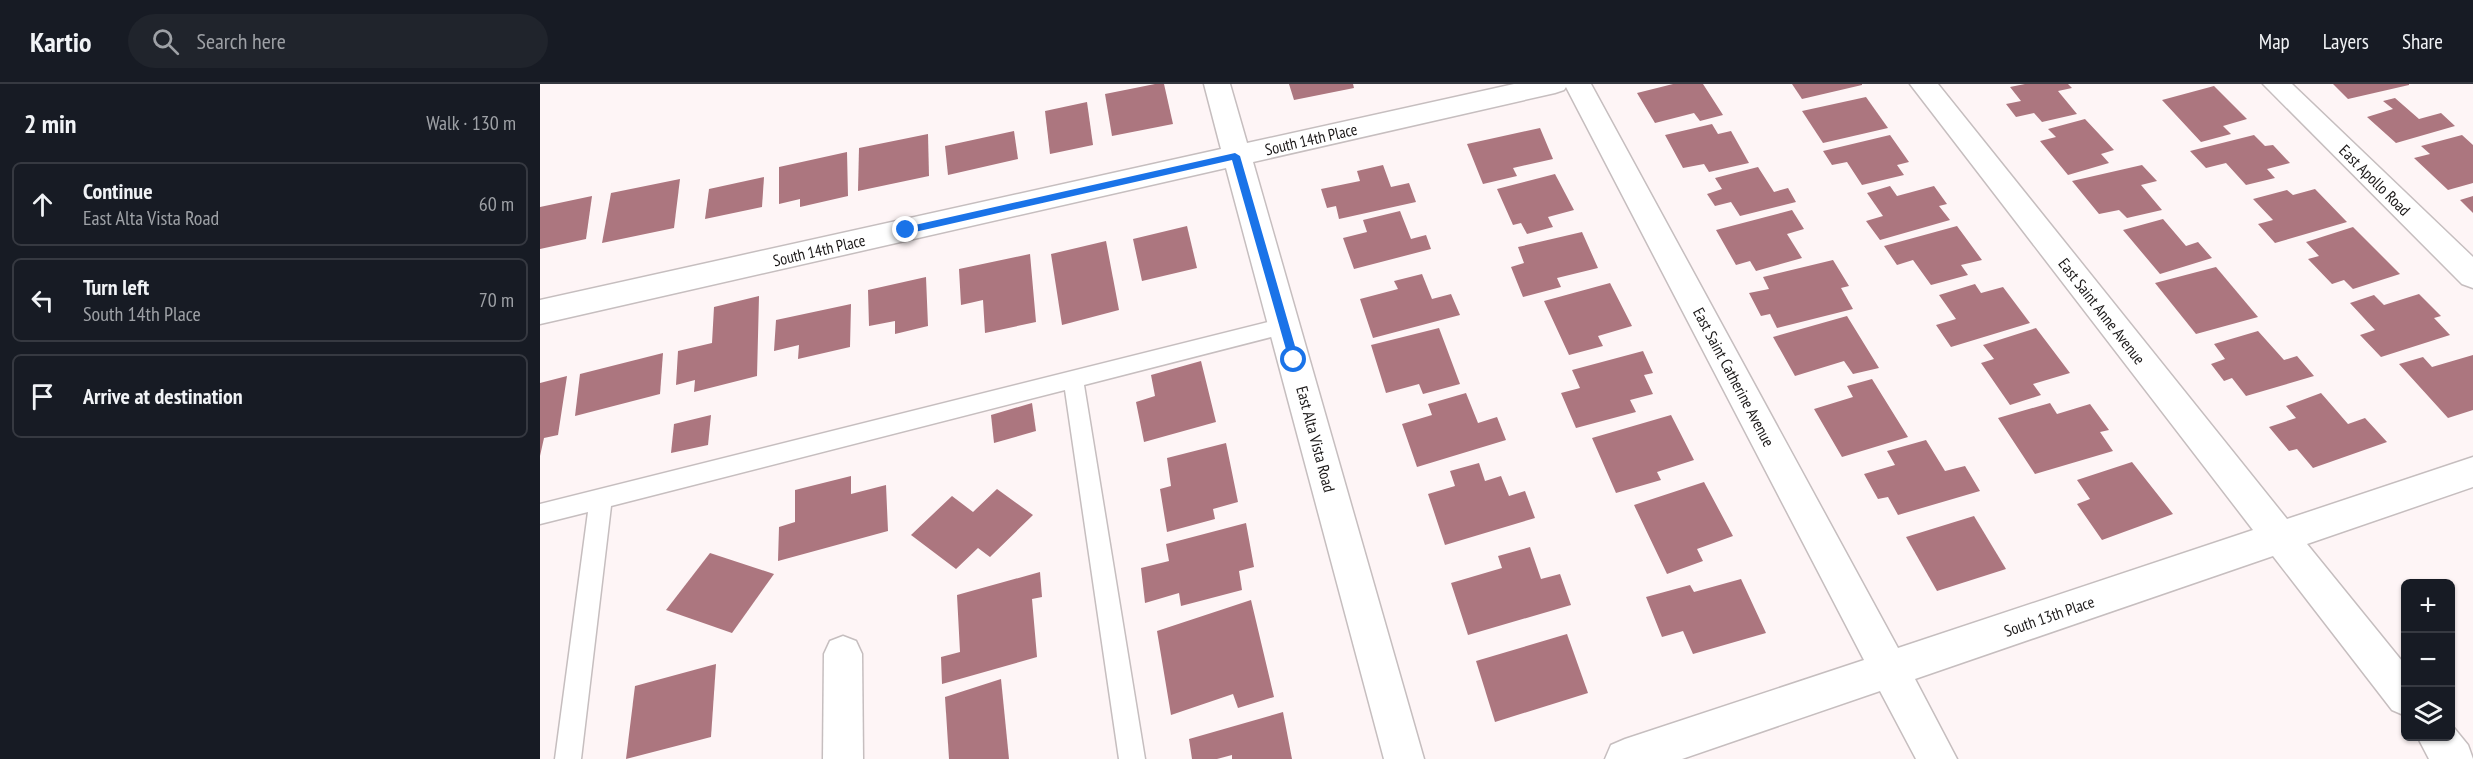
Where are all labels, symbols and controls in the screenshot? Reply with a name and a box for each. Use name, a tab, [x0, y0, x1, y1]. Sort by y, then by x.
search box	[128, 14, 548, 68]
text: Kartio	[30, 23, 92, 60]
icon: search	[149, 25, 182, 58]
text: Search here	[197, 27, 286, 55]
text: Map	[2259, 28, 2290, 55]
text: Layers	[2323, 28, 2369, 55]
text: Share	[2402, 28, 2443, 55]
text: 2 min	[24, 107, 77, 140]
text: Walk · 130 m	[426, 110, 516, 136]
street label: South 14th Place	[1263, 119, 1359, 159]
street label: East Apollo Road	[2335, 140, 2415, 220]
text: Continue	[83, 177, 153, 205]
icon: ahead	[26, 188, 59, 221]
text: 60 m	[479, 191, 514, 217]
text: East Alta Vista Road	[83, 205, 219, 231]
route end	[892, 216, 918, 242]
street label: South 14th Place	[771, 230, 867, 270]
street label: East Saint Anne Avenue	[2054, 254, 2150, 368]
text: Turn left	[83, 273, 149, 301]
icon: left	[26, 284, 59, 317]
text: 70 m	[479, 287, 514, 313]
text: South 14th Place	[83, 301, 201, 327]
street label: East Saint Catherine Avenue	[1689, 304, 1779, 450]
route start	[1280, 346, 1306, 372]
icon: arrive	[26, 380, 59, 413]
text: Arrive at destination	[83, 382, 243, 410]
street label: East Alta Vista Road	[1292, 384, 1340, 494]
map controls	[2401, 579, 2455, 741]
button: +	[2401, 579, 2455, 633]
street label: South 13th Place	[2001, 591, 2097, 641]
button: −	[2401, 633, 2455, 687]
button: layers	[2401, 687, 2455, 741]

